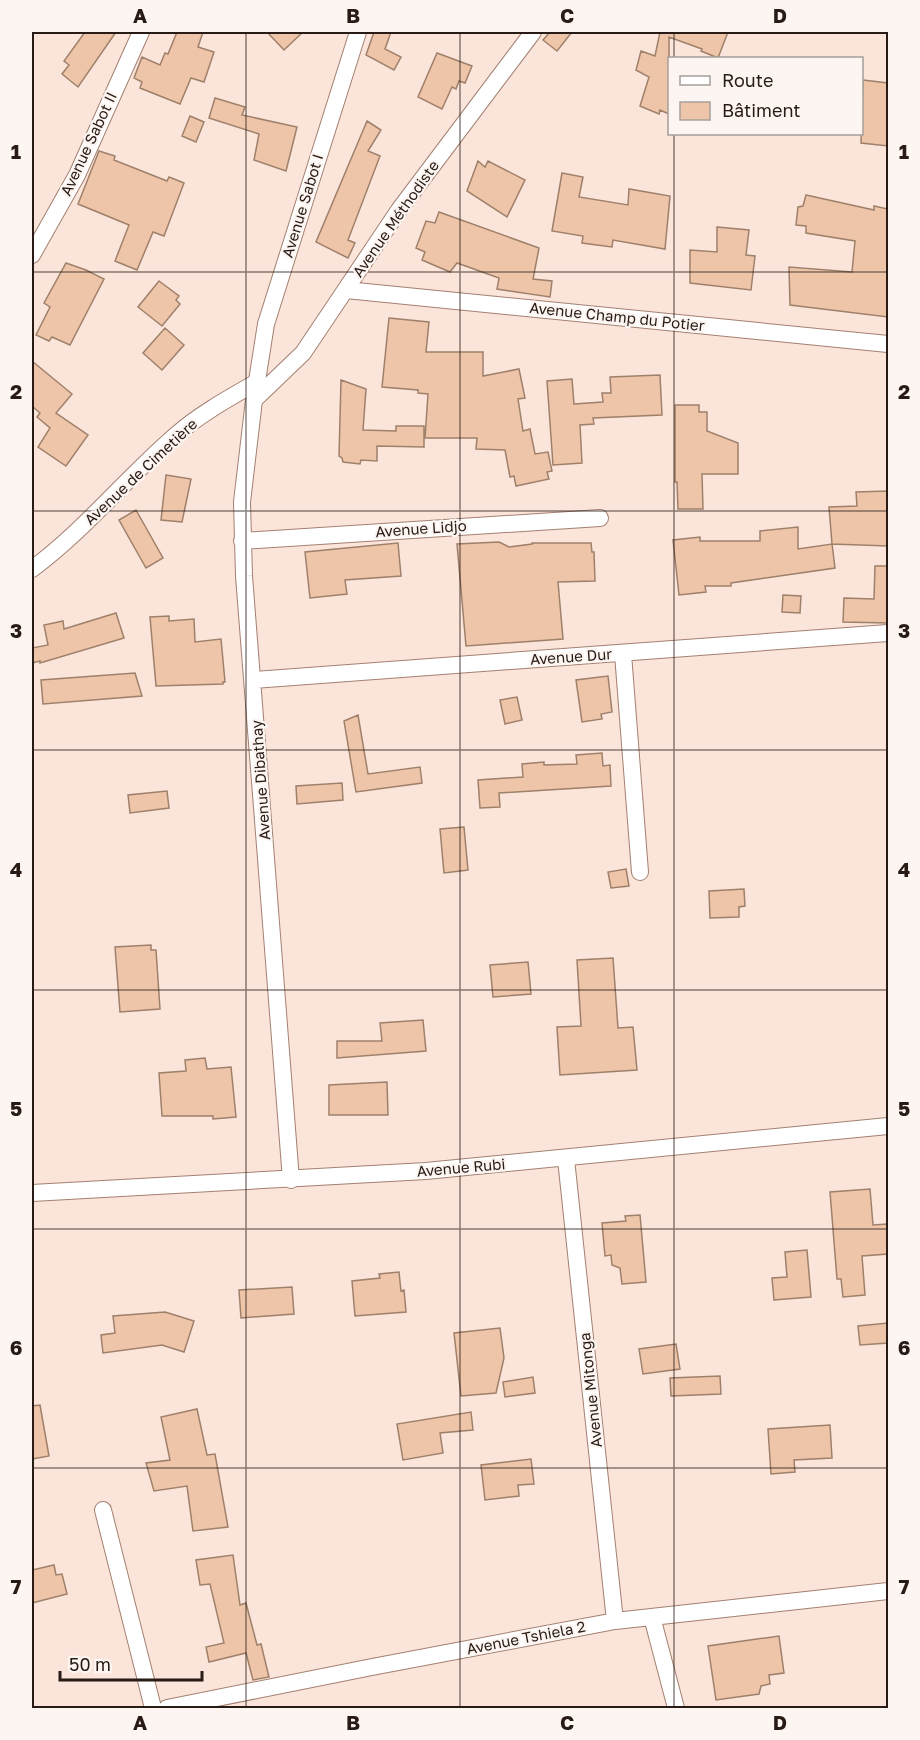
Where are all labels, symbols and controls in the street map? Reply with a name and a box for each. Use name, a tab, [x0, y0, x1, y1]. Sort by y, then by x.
text: A	[133, 3, 147, 27]
text: B	[346, 3, 360, 27]
text: C	[560, 3, 574, 27]
text: D	[773, 3, 787, 27]
legend	[668, 57, 863, 135]
text: Route	[722, 69, 773, 91]
street label: Avenue Sabot II	[56, 89, 120, 198]
text: Bâtiment	[722, 99, 801, 121]
text: 1	[11, 139, 21, 163]
text: 1	[899, 139, 909, 163]
street label: Avenue Sabot I	[278, 152, 326, 260]
street label: Avenue Méthodiste	[348, 156, 442, 280]
street label: Avenue Champ du Potier	[529, 298, 706, 334]
text: 2	[10, 379, 22, 403]
text: 2	[898, 379, 910, 403]
street label: Avenue de Cimetière	[80, 414, 201, 528]
street label: Avenue Lidjo	[375, 516, 467, 540]
text: 3	[10, 618, 22, 642]
text: 3	[898, 618, 910, 642]
street label: Avenue Dur	[529, 644, 613, 668]
street label: Avenue Dibathay	[247, 719, 273, 841]
text: 4	[10, 857, 22, 881]
text: 4	[898, 857, 910, 881]
text: 5	[10, 1096, 22, 1120]
text: 5	[898, 1096, 910, 1120]
street label: Avenue Rubi	[416, 1154, 506, 1180]
street label: Avenue Mitonga	[575, 1332, 605, 1449]
text: 6	[10, 1335, 22, 1359]
text: 6	[898, 1335, 910, 1359]
text: 7	[11, 1574, 22, 1598]
text: 7	[899, 1574, 910, 1598]
street label: Avenue Tshiela 2	[465, 1617, 587, 1657]
scale bar	[60, 1644, 202, 1682]
text: 50 m	[69, 1653, 111, 1675]
text: A	[133, 1710, 147, 1734]
text: B	[346, 1710, 360, 1734]
text: C	[560, 1710, 574, 1734]
text: D	[773, 1710, 787, 1734]

